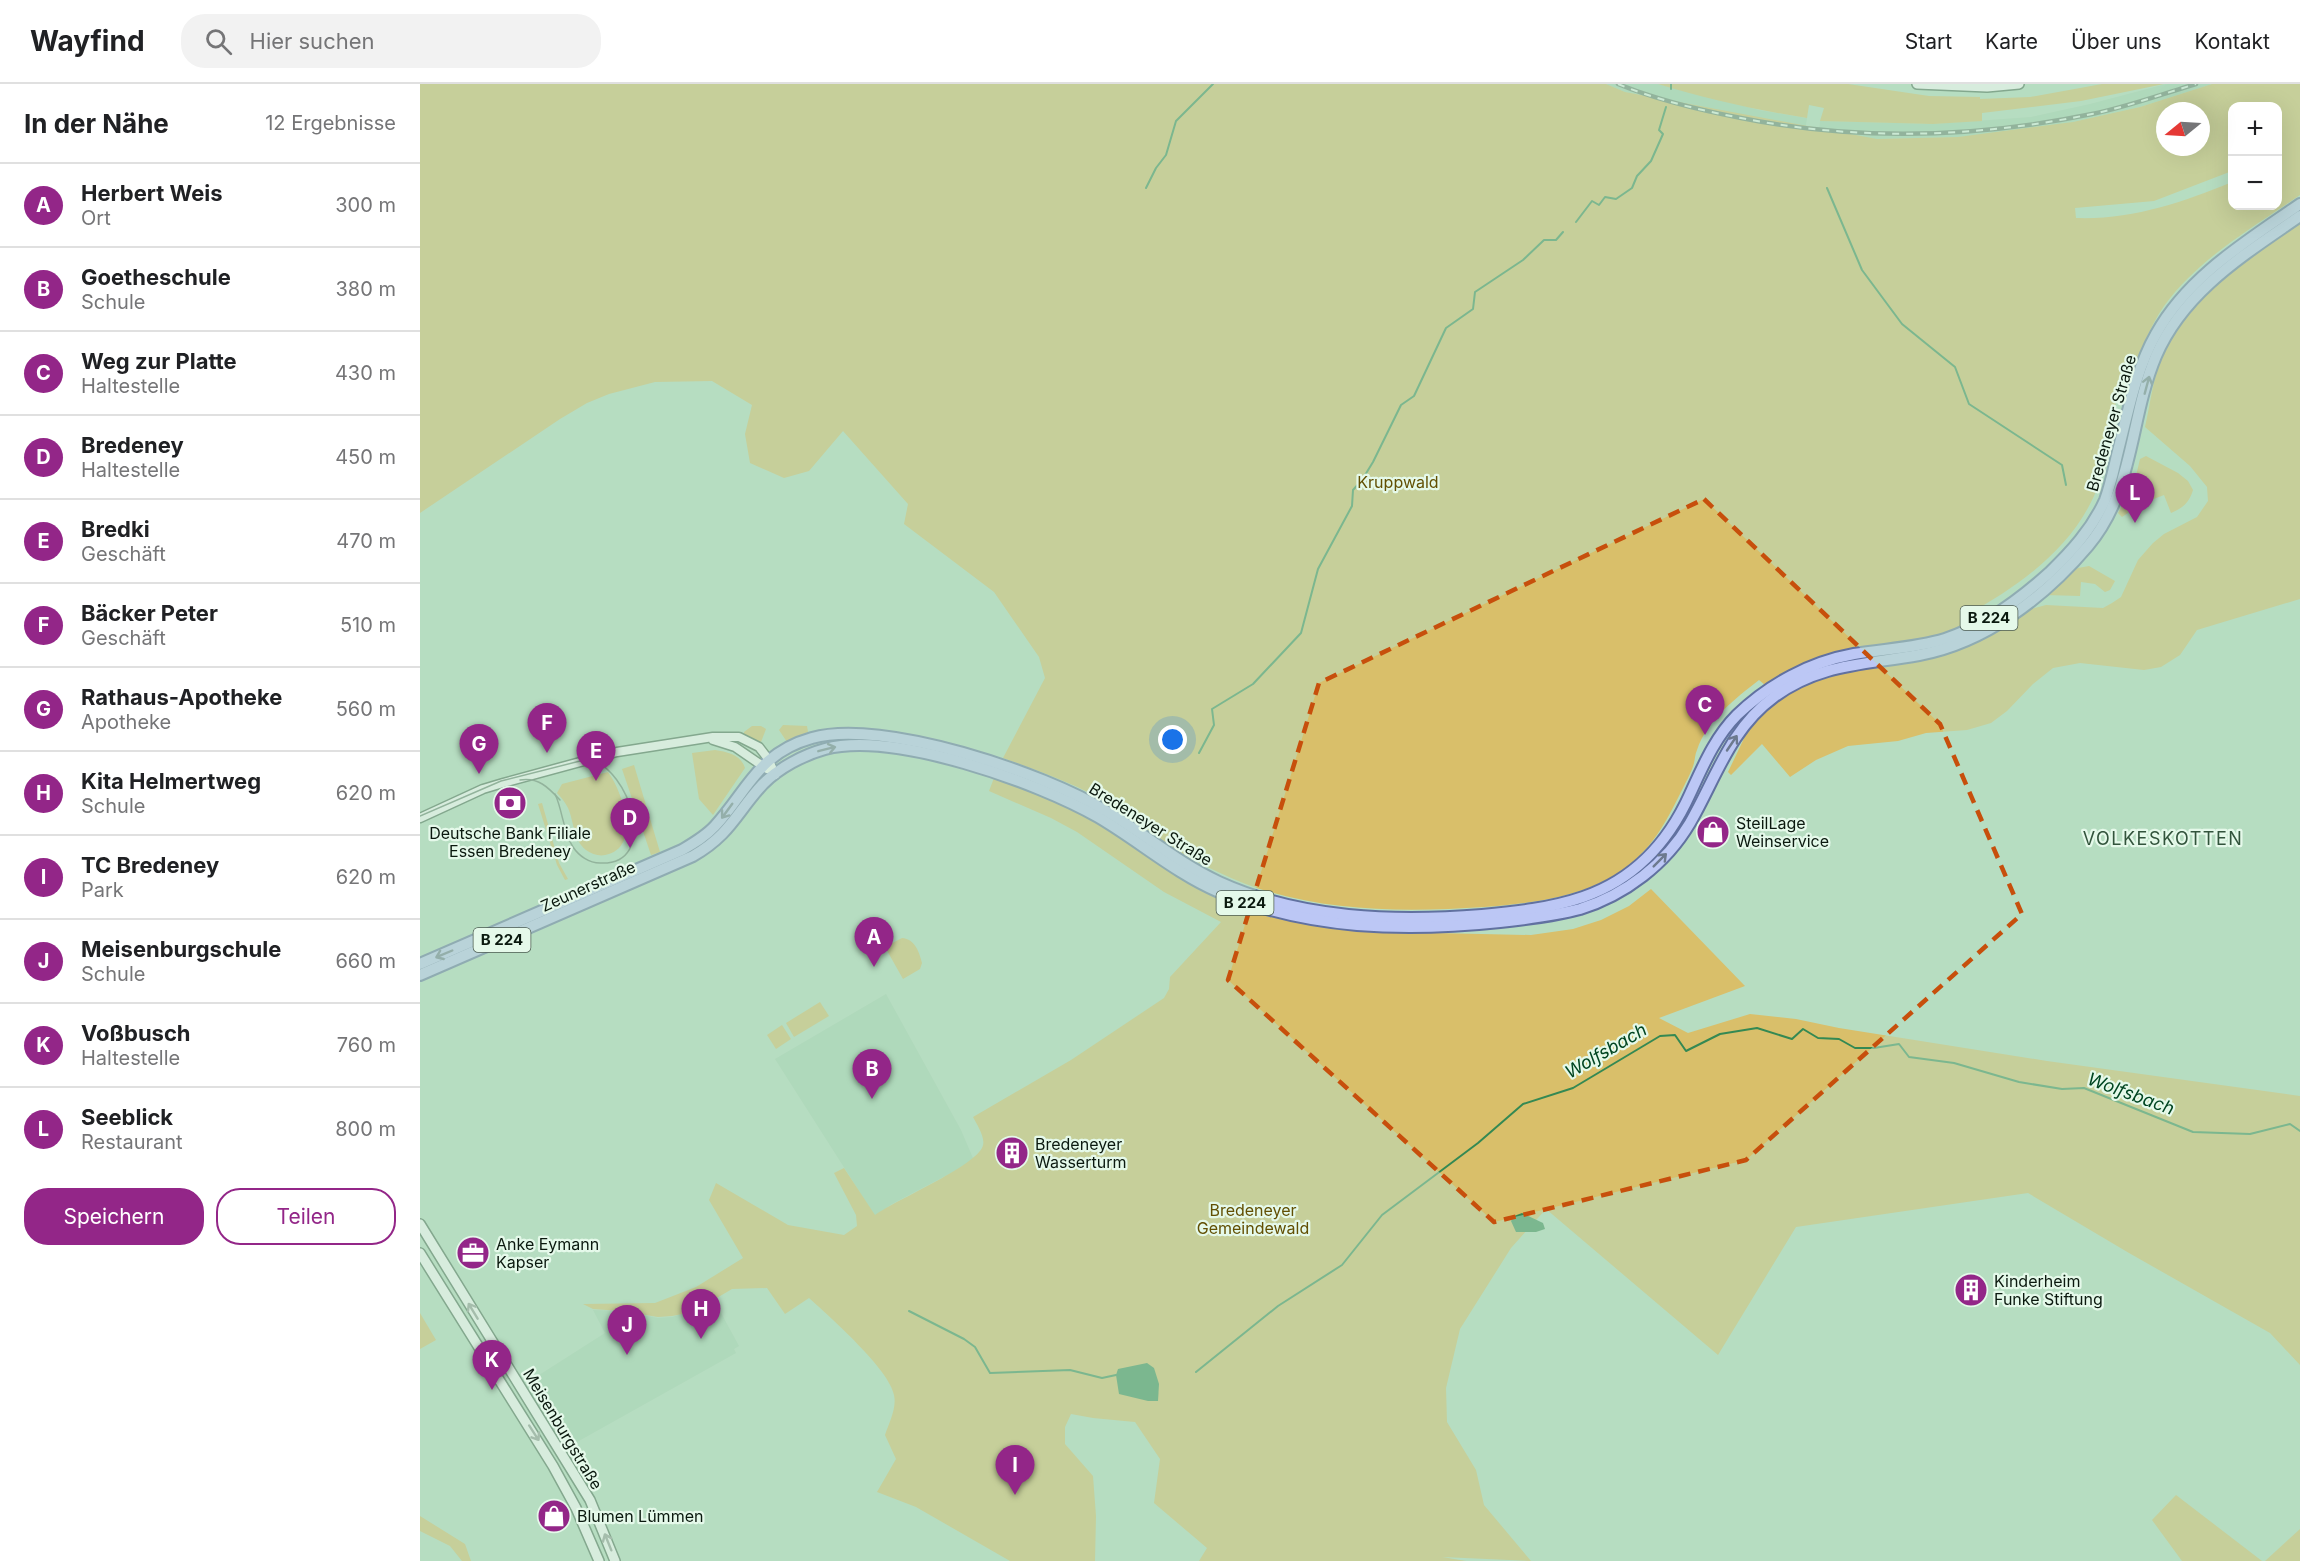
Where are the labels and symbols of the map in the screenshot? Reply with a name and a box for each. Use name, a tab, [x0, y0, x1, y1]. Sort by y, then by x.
north arrow	[2156, 102, 2210, 156]
street label: Bredeneyer Straße	[2082, 352, 2140, 494]
one-way arrow	[2141, 376, 2153, 395]
park label: Kruppwald	[1357, 472, 1439, 492]
pin: L	[2116, 474, 2154, 523]
road number: B 224	[1960, 606, 2018, 630]
pin: C	[1686, 686, 1724, 735]
pin: F	[528, 704, 566, 753]
pin: G	[460, 724, 498, 774]
your location	[1158, 725, 1187, 754]
pin: E	[576, 732, 615, 781]
one-way arrow	[1726, 735, 1738, 751]
one-way arrow	[817, 743, 836, 755]
street label: Bredeneyer Straße	[1086, 778, 1216, 870]
bank icon: Deutsche Bank Filiale Essen Bredeney	[492, 785, 528, 821]
pin: D	[610, 798, 650, 848]
one-way arrow	[721, 803, 733, 819]
place label: SteilLage Weinservice	[1736, 813, 1829, 851]
shop icon: SteilLage Weinservice	[1695, 814, 1731, 850]
place label: Deutsche Bank Filiale Essen Bredeney	[429, 823, 591, 861]
district label: VOLKESKOTTEN	[2083, 828, 2243, 849]
one-way arrow	[1652, 853, 1667, 868]
street label: Zeunerstraße	[538, 856, 638, 916]
road number: B 224	[1216, 891, 1274, 915]
pin: A	[854, 918, 894, 967]
road number: B 224	[474, 928, 530, 952]
one-way arrow	[435, 949, 454, 960]
water label: Wolfsbach	[1561, 1019, 1650, 1082]
pin: B	[852, 1050, 892, 1099]
water label: Wolfsbach	[2085, 1068, 2177, 1119]
place label: Bredeneyer Wasserturm	[1035, 1134, 1126, 1172]
building icon: Bredeneyer Wasserturm	[994, 1135, 1030, 1171]
park label: Bredeneyer Gemeindewald	[1197, 1200, 1309, 1238]
place label: Anke Eymann Kapser	[496, 1234, 599, 1272]
office icon: Anke Eymann Kapser	[455, 1235, 491, 1271]
place label: Kinderheim Funke Stiftung	[1994, 1271, 2103, 1309]
building icon: Kinderheim Funke Stiftung	[1953, 1272, 1989, 1308]
pin: H	[682, 1290, 720, 1339]
one-way arrow	[467, 1303, 479, 1320]
pin: J	[608, 1306, 646, 1355]
pin: K	[472, 1340, 512, 1390]
street label: Meisenburgstraße	[519, 1365, 607, 1493]
one-way arrow	[528, 1424, 540, 1441]
pin: I	[996, 1446, 1034, 1495]
shop icon: Blumen Lümmen	[536, 1498, 572, 1534]
place label: Blumen Lümmen	[577, 1506, 703, 1526]
one-way arrow	[602, 1533, 613, 1552]

